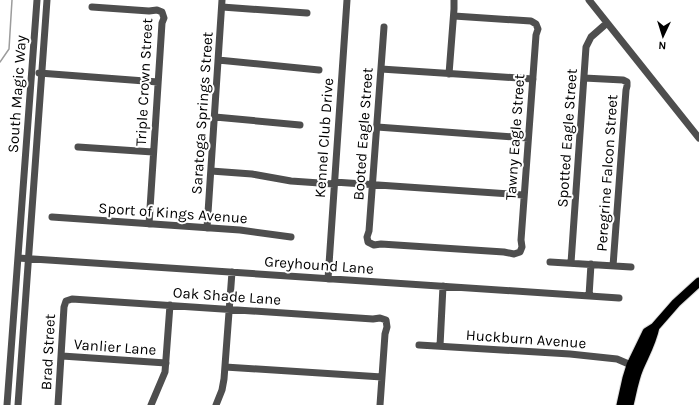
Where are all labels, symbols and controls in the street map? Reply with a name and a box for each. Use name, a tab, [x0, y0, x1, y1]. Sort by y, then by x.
north arrow	[643, 16, 683, 56]
street label: Triple Crown Street	[132, 17, 156, 146]
street label: Saratoga Springs Street	[187, 31, 217, 195]
street label: South Magic Way	[4, 35, 30, 153]
text: N	[658, 39, 667, 52]
street label: Booted Eagle Street	[349, 67, 377, 201]
street label: Spotted Eagle Street	[553, 68, 581, 208]
street label: Tawny Eagle Street	[502, 73, 528, 201]
street label: Kennel Club Drive	[311, 77, 337, 199]
street label: Peregrine Falcon Street	[593, 93, 621, 252]
street label: Sport of Kings Avenue	[98, 199, 248, 227]
street label: Greyhound Lane	[264, 252, 374, 278]
street label: Oak Shade Lane	[172, 283, 282, 309]
street label: Brad Street	[37, 313, 59, 391]
street label: Huckburn Avenue	[465, 326, 587, 352]
street label: Vanlier Lane	[73, 335, 157, 359]

